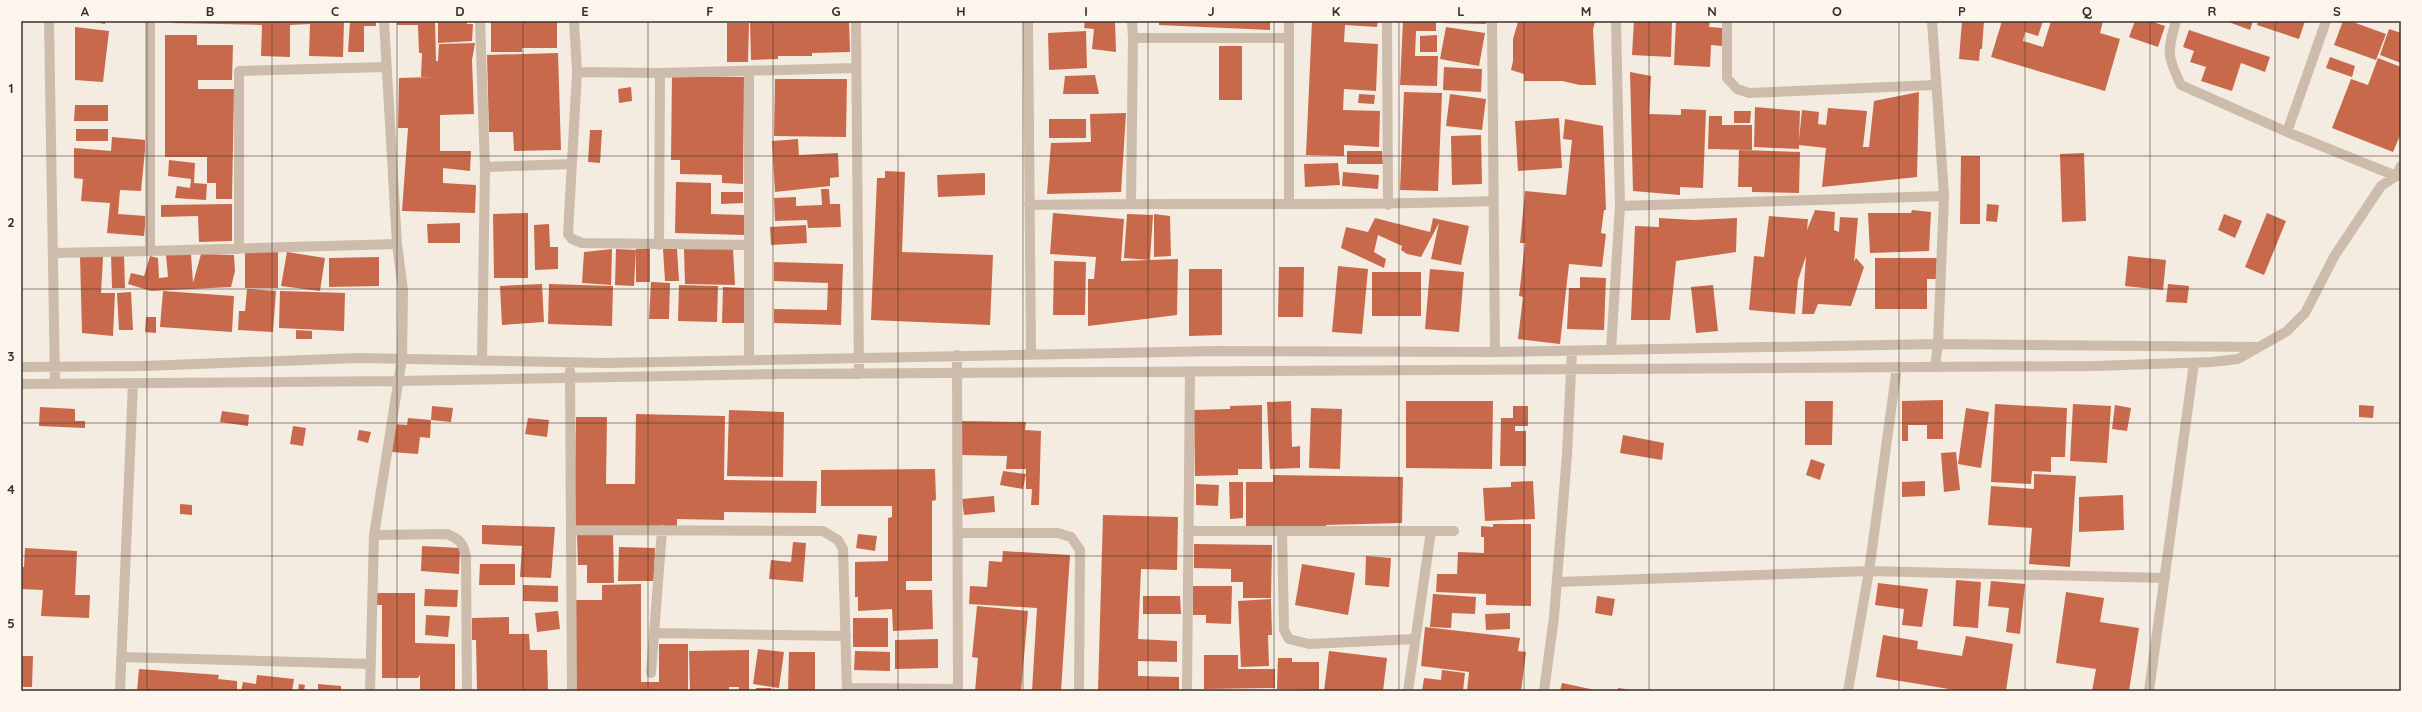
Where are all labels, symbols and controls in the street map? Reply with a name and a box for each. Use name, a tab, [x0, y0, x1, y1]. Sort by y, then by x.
text: A	[81, 3, 90, 19]
text: B	[206, 3, 214, 19]
text: C	[331, 3, 339, 19]
text: D	[455, 3, 465, 19]
text: E	[581, 3, 589, 19]
text: F	[706, 3, 714, 19]
text: G	[831, 3, 841, 19]
text: H	[956, 3, 966, 19]
text: I	[1084, 3, 1088, 19]
text: J	[1207, 3, 1215, 19]
text: K	[1332, 3, 1341, 19]
text: L	[1457, 3, 1465, 19]
text: M	[1581, 3, 1591, 19]
text: N	[1707, 3, 1717, 19]
text: O	[1832, 3, 1842, 19]
text: P	[1958, 3, 1966, 19]
text: Q	[2082, 3, 2093, 19]
text: R	[2208, 3, 2217, 19]
text: S	[2333, 3, 2341, 19]
text: 1	[8, 80, 14, 96]
text: 2	[7, 214, 15, 230]
text: 3	[8, 348, 15, 364]
text: 4	[7, 481, 15, 497]
text: 5	[7, 615, 15, 631]

